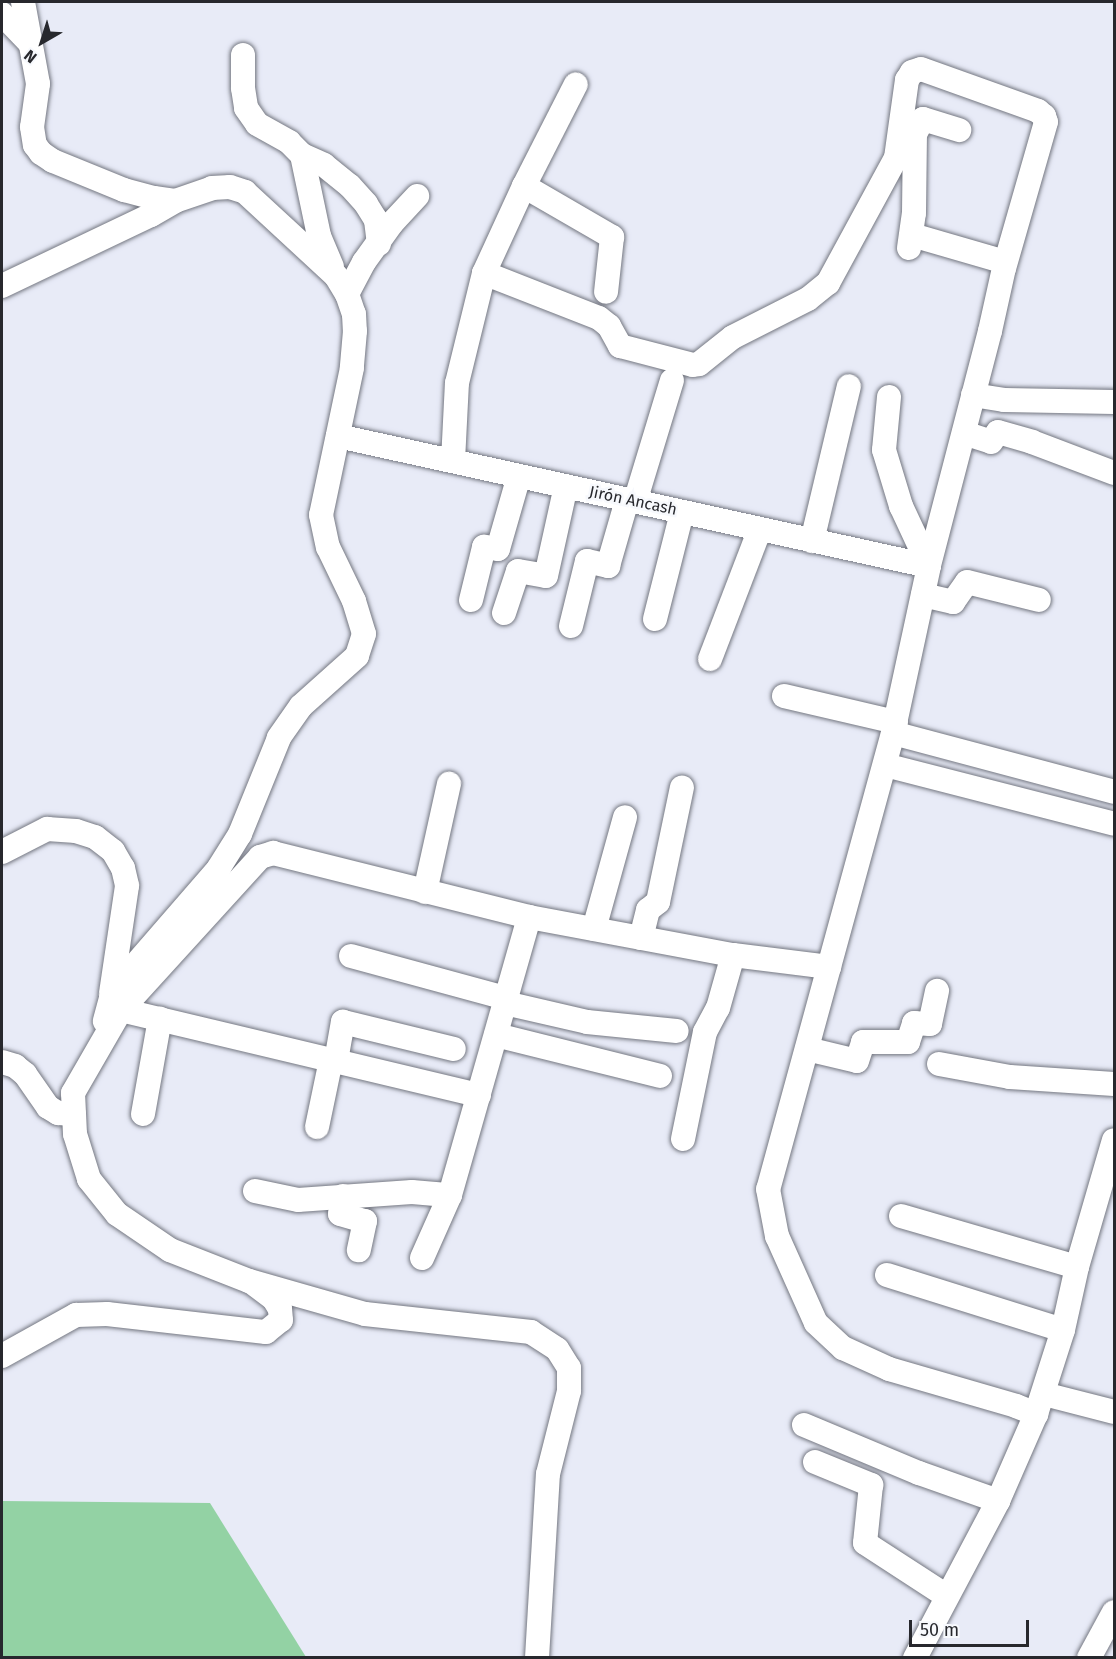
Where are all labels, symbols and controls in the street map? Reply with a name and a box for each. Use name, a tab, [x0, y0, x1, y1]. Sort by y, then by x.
north arrow	[12, 12, 72, 72]
text: N	[20, 46, 40, 67]
street label: Jirón Ancash	[587, 482, 679, 520]
scale bar	[912, 1608, 1032, 1646]
text: 50 m	[920, 1619, 959, 1641]

